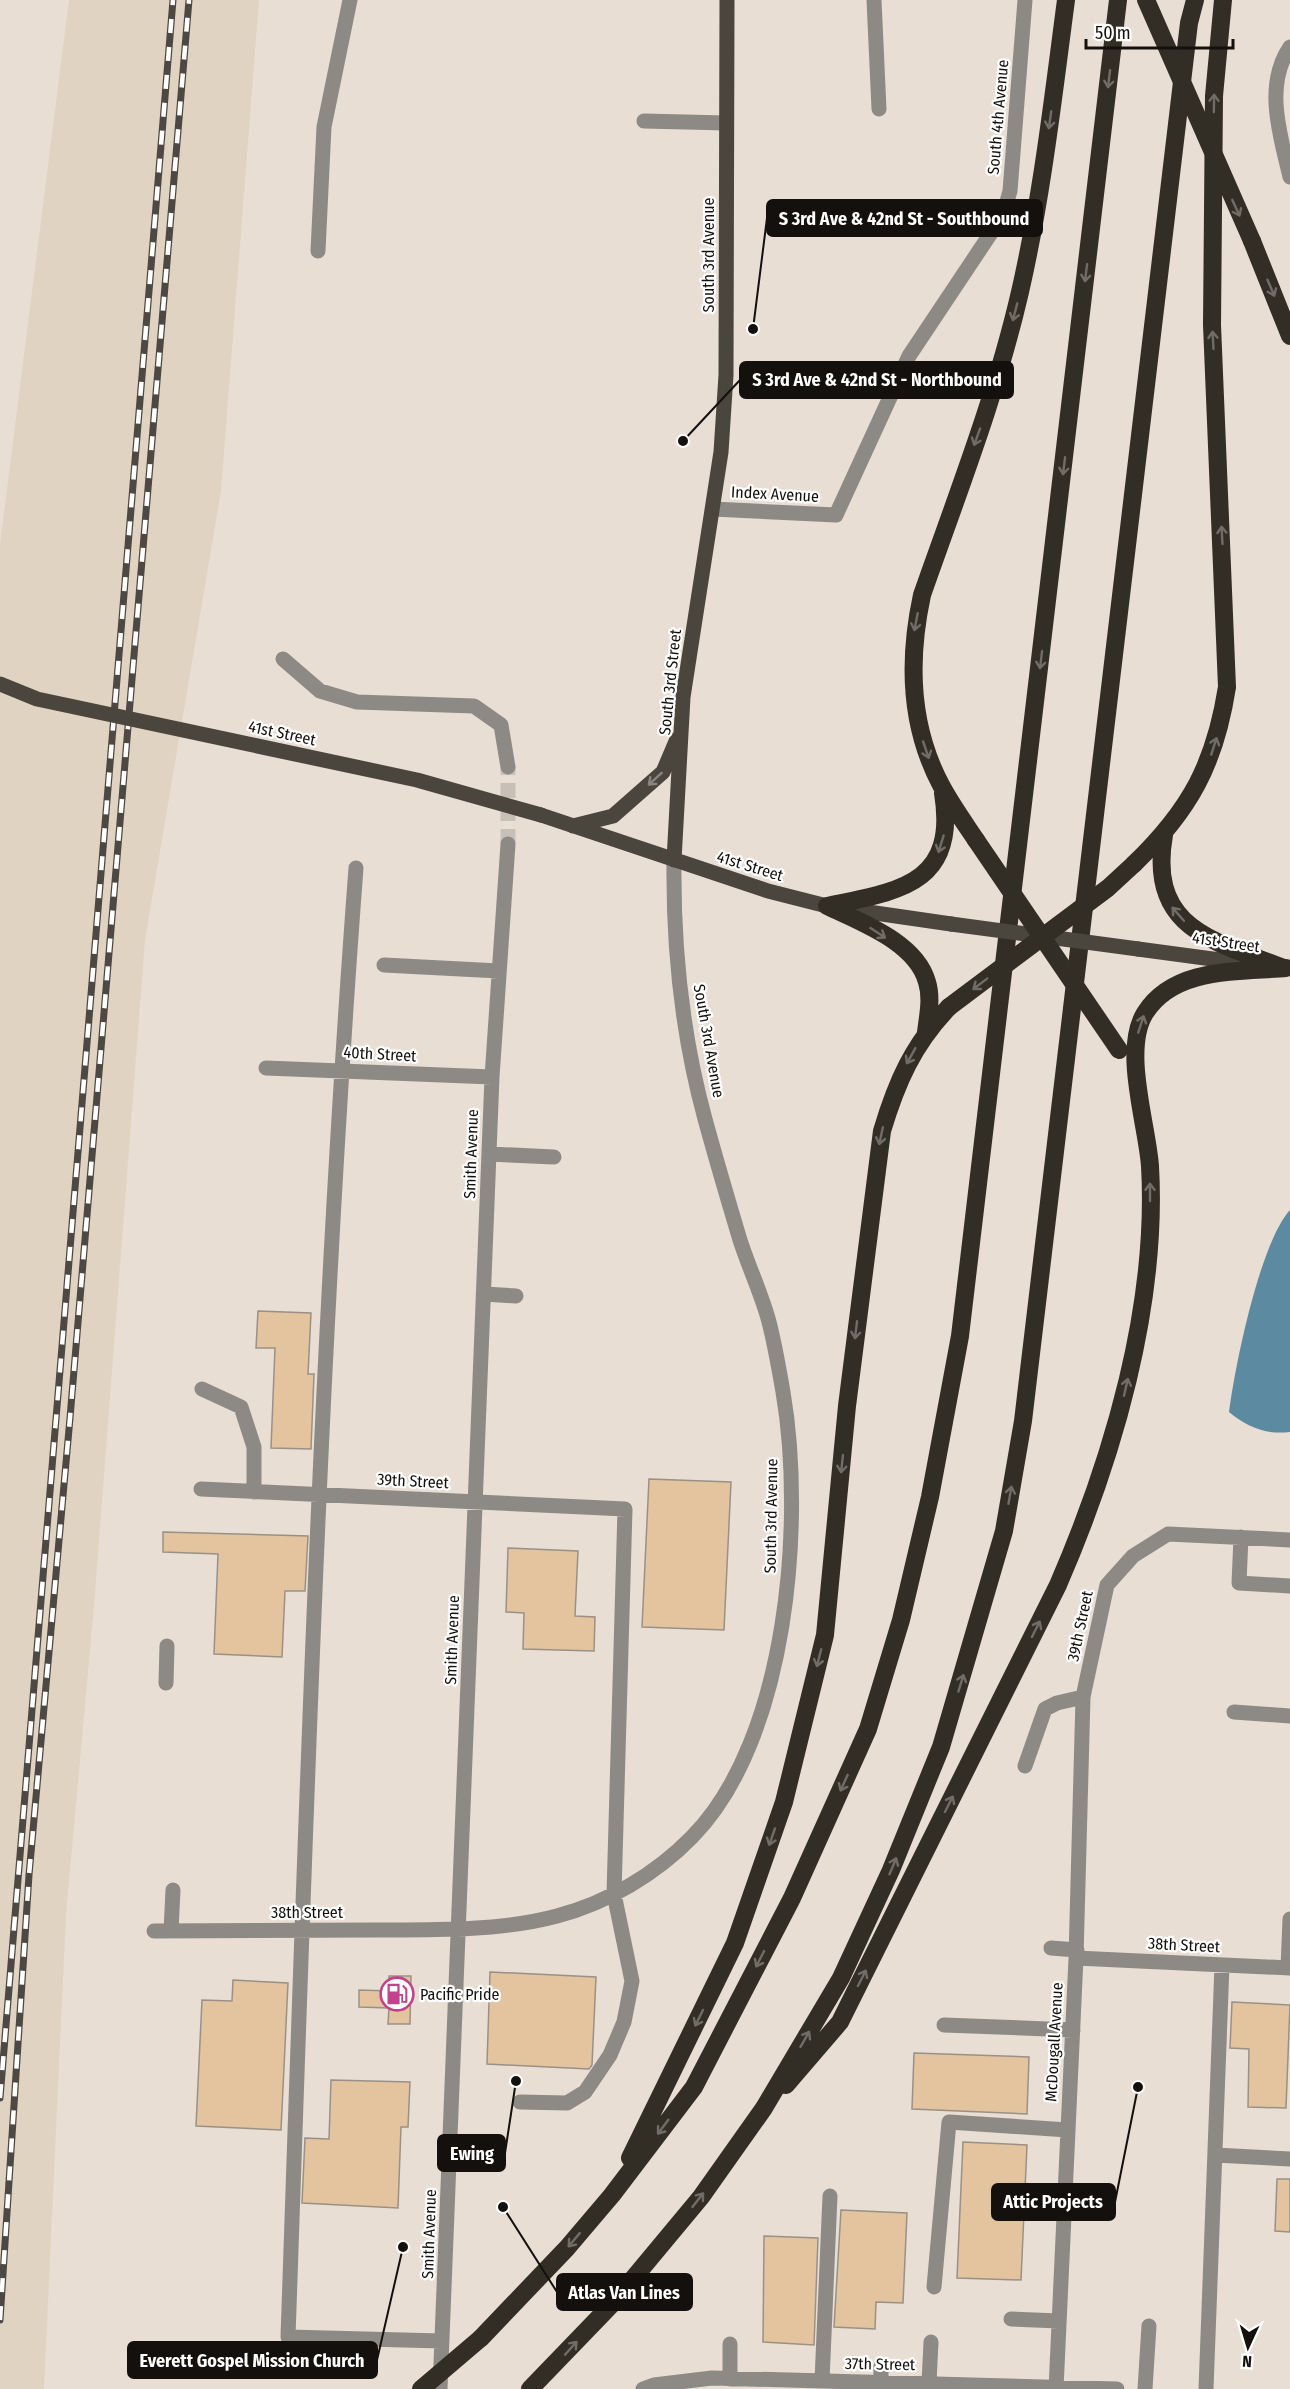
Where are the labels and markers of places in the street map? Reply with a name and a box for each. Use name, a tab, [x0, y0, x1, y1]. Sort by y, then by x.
callout: S 3rd Ave & 42nd St - Southbound	[767, 200, 1042, 236]
callout: S 3rd Ave & 42nd St - Northbound	[740, 362, 1013, 398]
fuel station icon: Pacific Pride	[379, 1976, 415, 2012]
place label: Pacific Pride	[420, 1985, 499, 2004]
callout: Ewing	[438, 2135, 505, 2171]
callout: Attic Projects	[992, 2184, 1115, 2220]
callout: Atlas Van Lines	[557, 2274, 692, 2310]
callout: Everett Gospel Mission Church	[128, 2342, 377, 2378]

